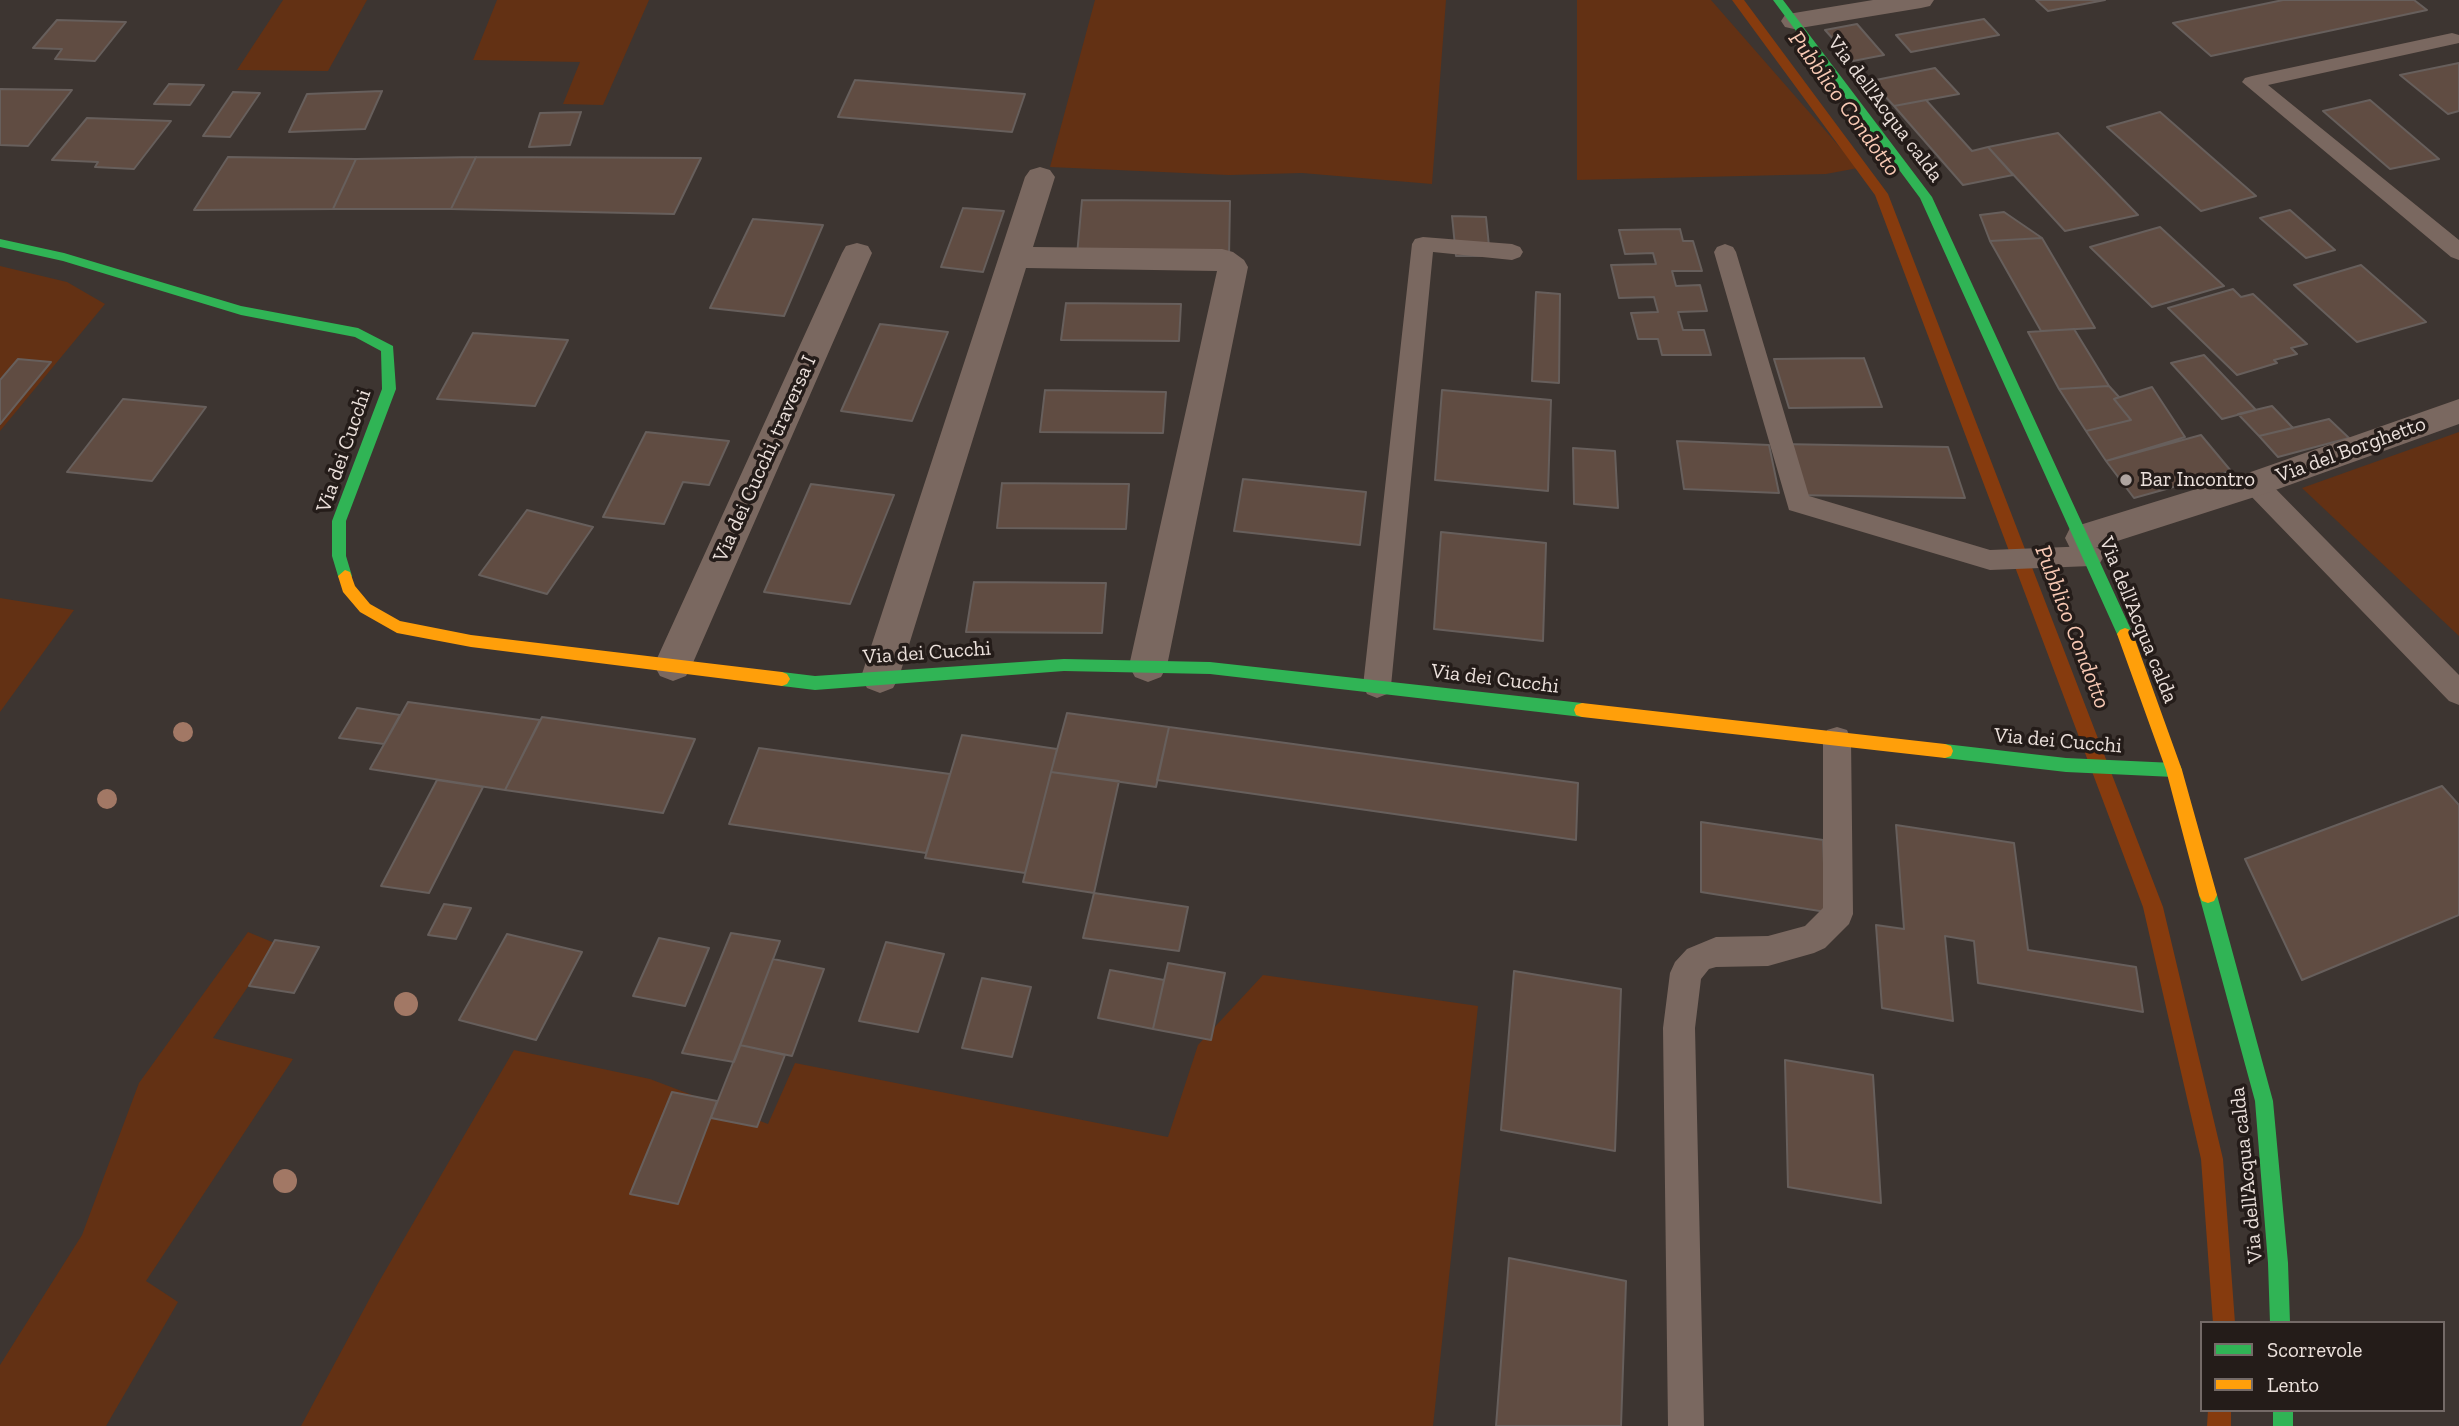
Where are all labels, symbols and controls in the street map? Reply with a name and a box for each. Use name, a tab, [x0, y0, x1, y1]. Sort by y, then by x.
water label: Pubblico Condotto	[1782, 26, 1906, 182]
street label: Via dell'Acqua calda	[1822, 31, 1948, 187]
street label: Via dei Cucchi, traversa I	[708, 352, 822, 566]
street label: Via dei Cucchi	[311, 386, 377, 516]
street label: Via del Borghetto	[2273, 411, 2429, 489]
place label: Bar Incontro	[2140, 467, 2255, 493]
marker: Bar Incontro	[2118, 472, 2134, 488]
street label: Via dell'Acqua calda	[2093, 533, 2183, 707]
water label: Pubblico Condotto	[2028, 541, 2116, 713]
street label: Via dei Cucchi	[862, 636, 992, 670]
street label: Via dei Cucchi	[1430, 659, 1560, 699]
street label: Via dei Cucchi	[1993, 723, 2123, 759]
street label: Via dell'Acqua calda	[2225, 1086, 2269, 1264]
legend	[2200, 1321, 2445, 1412]
text: Scorrevole	[2267, 1337, 2362, 1362]
text: Lento	[2267, 1372, 2319, 1397]

